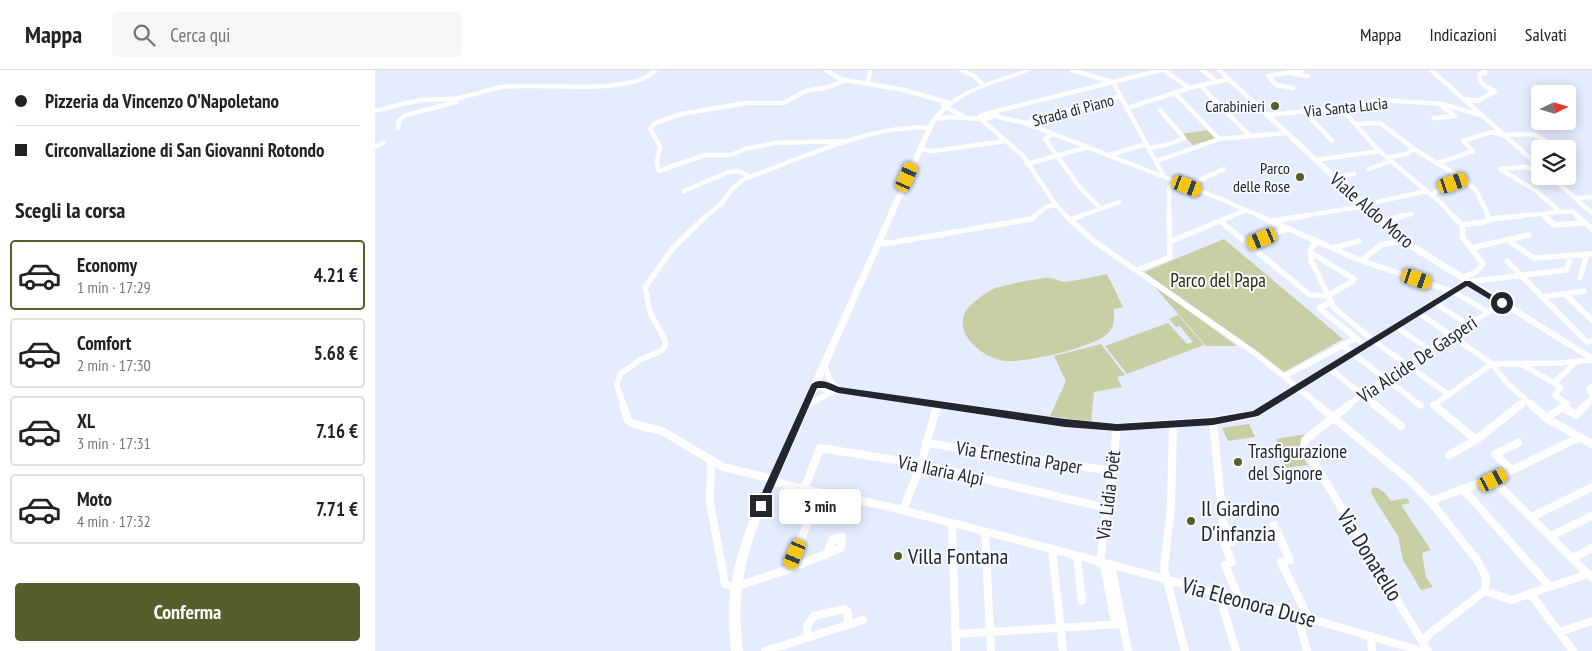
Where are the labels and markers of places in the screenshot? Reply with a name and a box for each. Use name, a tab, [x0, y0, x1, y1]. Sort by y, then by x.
place label: Carabinieri	[1205, 96, 1265, 116]
marker: Carabinieri	[1269, 100, 1281, 112]
place label: Parco delle Rose	[1233, 158, 1290, 196]
marker: Parco delle Rose	[1294, 171, 1306, 183]
place label: Trasfigurazione del Signore	[1248, 439, 1347, 485]
marker: Trasfigurazione del Signore	[1232, 456, 1244, 468]
place label: Il Giardino D'infanzia	[1201, 494, 1280, 547]
marker: Il Giardino D'infanzia	[1185, 515, 1197, 527]
place label: Villa Fontana	[907, 542, 1008, 570]
marker: Villa Fontana	[892, 550, 904, 562]

